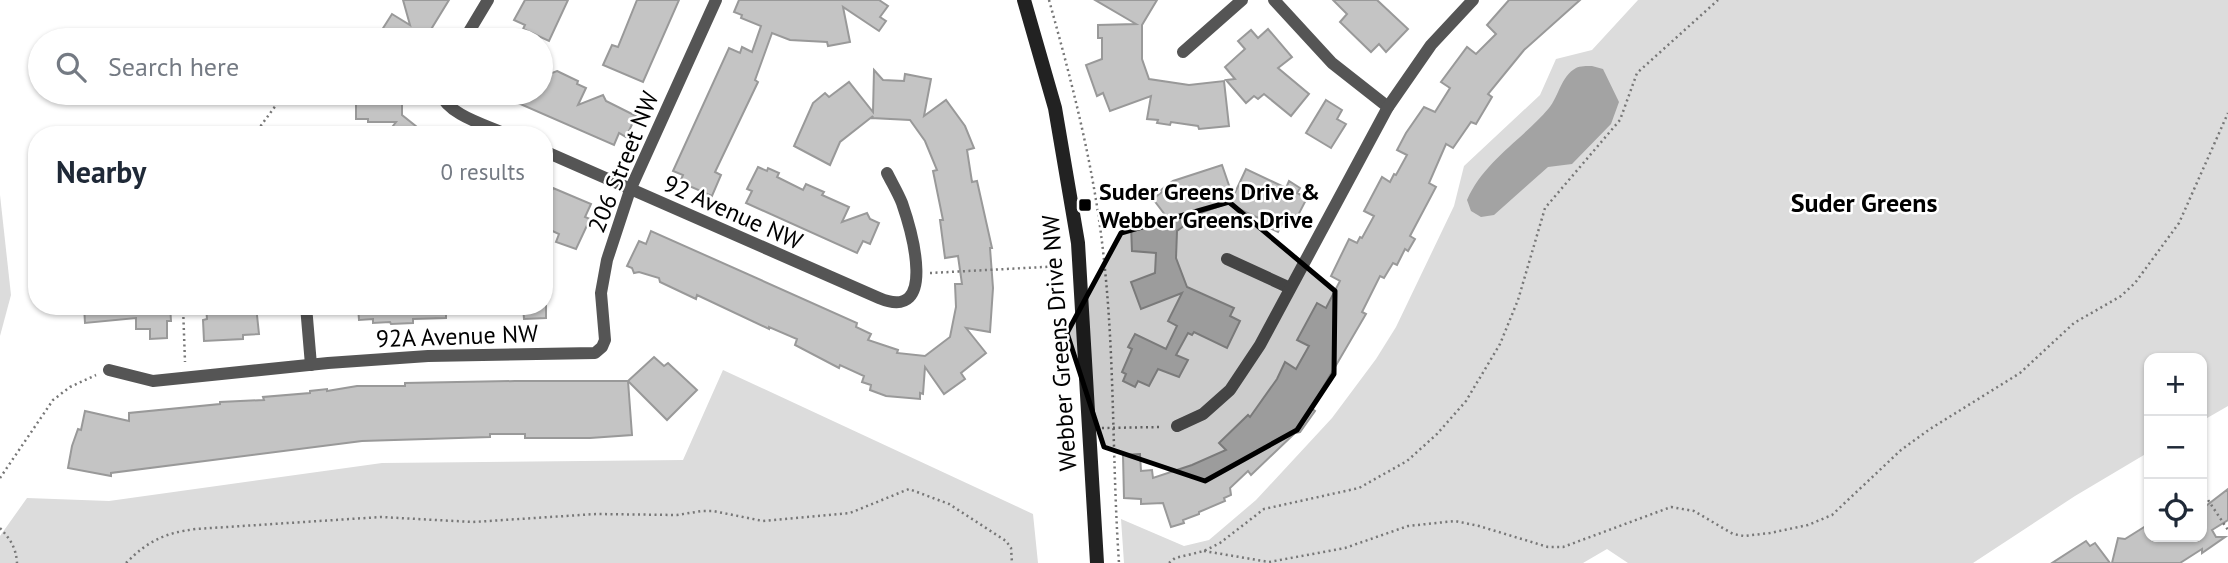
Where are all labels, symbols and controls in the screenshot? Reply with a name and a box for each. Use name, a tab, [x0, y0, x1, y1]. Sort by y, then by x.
search box	[28, 28, 553, 105]
icon: search	[52, 48, 90, 86]
text: Search here	[108, 50, 239, 83]
street label: 206 Street NW	[581, 87, 665, 237]
text: Nearby	[56, 152, 146, 191]
text: 0 results	[441, 157, 525, 186]
street label: 92 Avenue NW	[659, 168, 808, 257]
place label: Suder Greens Drive & Webber Greens Drive	[1099, 176, 1320, 235]
district label: Suder Greens	[1791, 186, 1937, 219]
marker: Suder Greens Drive & Webber Greens Drive	[1077, 197, 1093, 213]
street label: Webber Greens Drive NW	[1035, 214, 1083, 472]
street label: 92A Avenue NW	[375, 318, 539, 354]
map controls	[2144, 353, 2207, 542]
button: +	[2144, 353, 2207, 416]
button: −	[2144, 416, 2207, 479]
button: locate	[2144, 479, 2207, 542]

